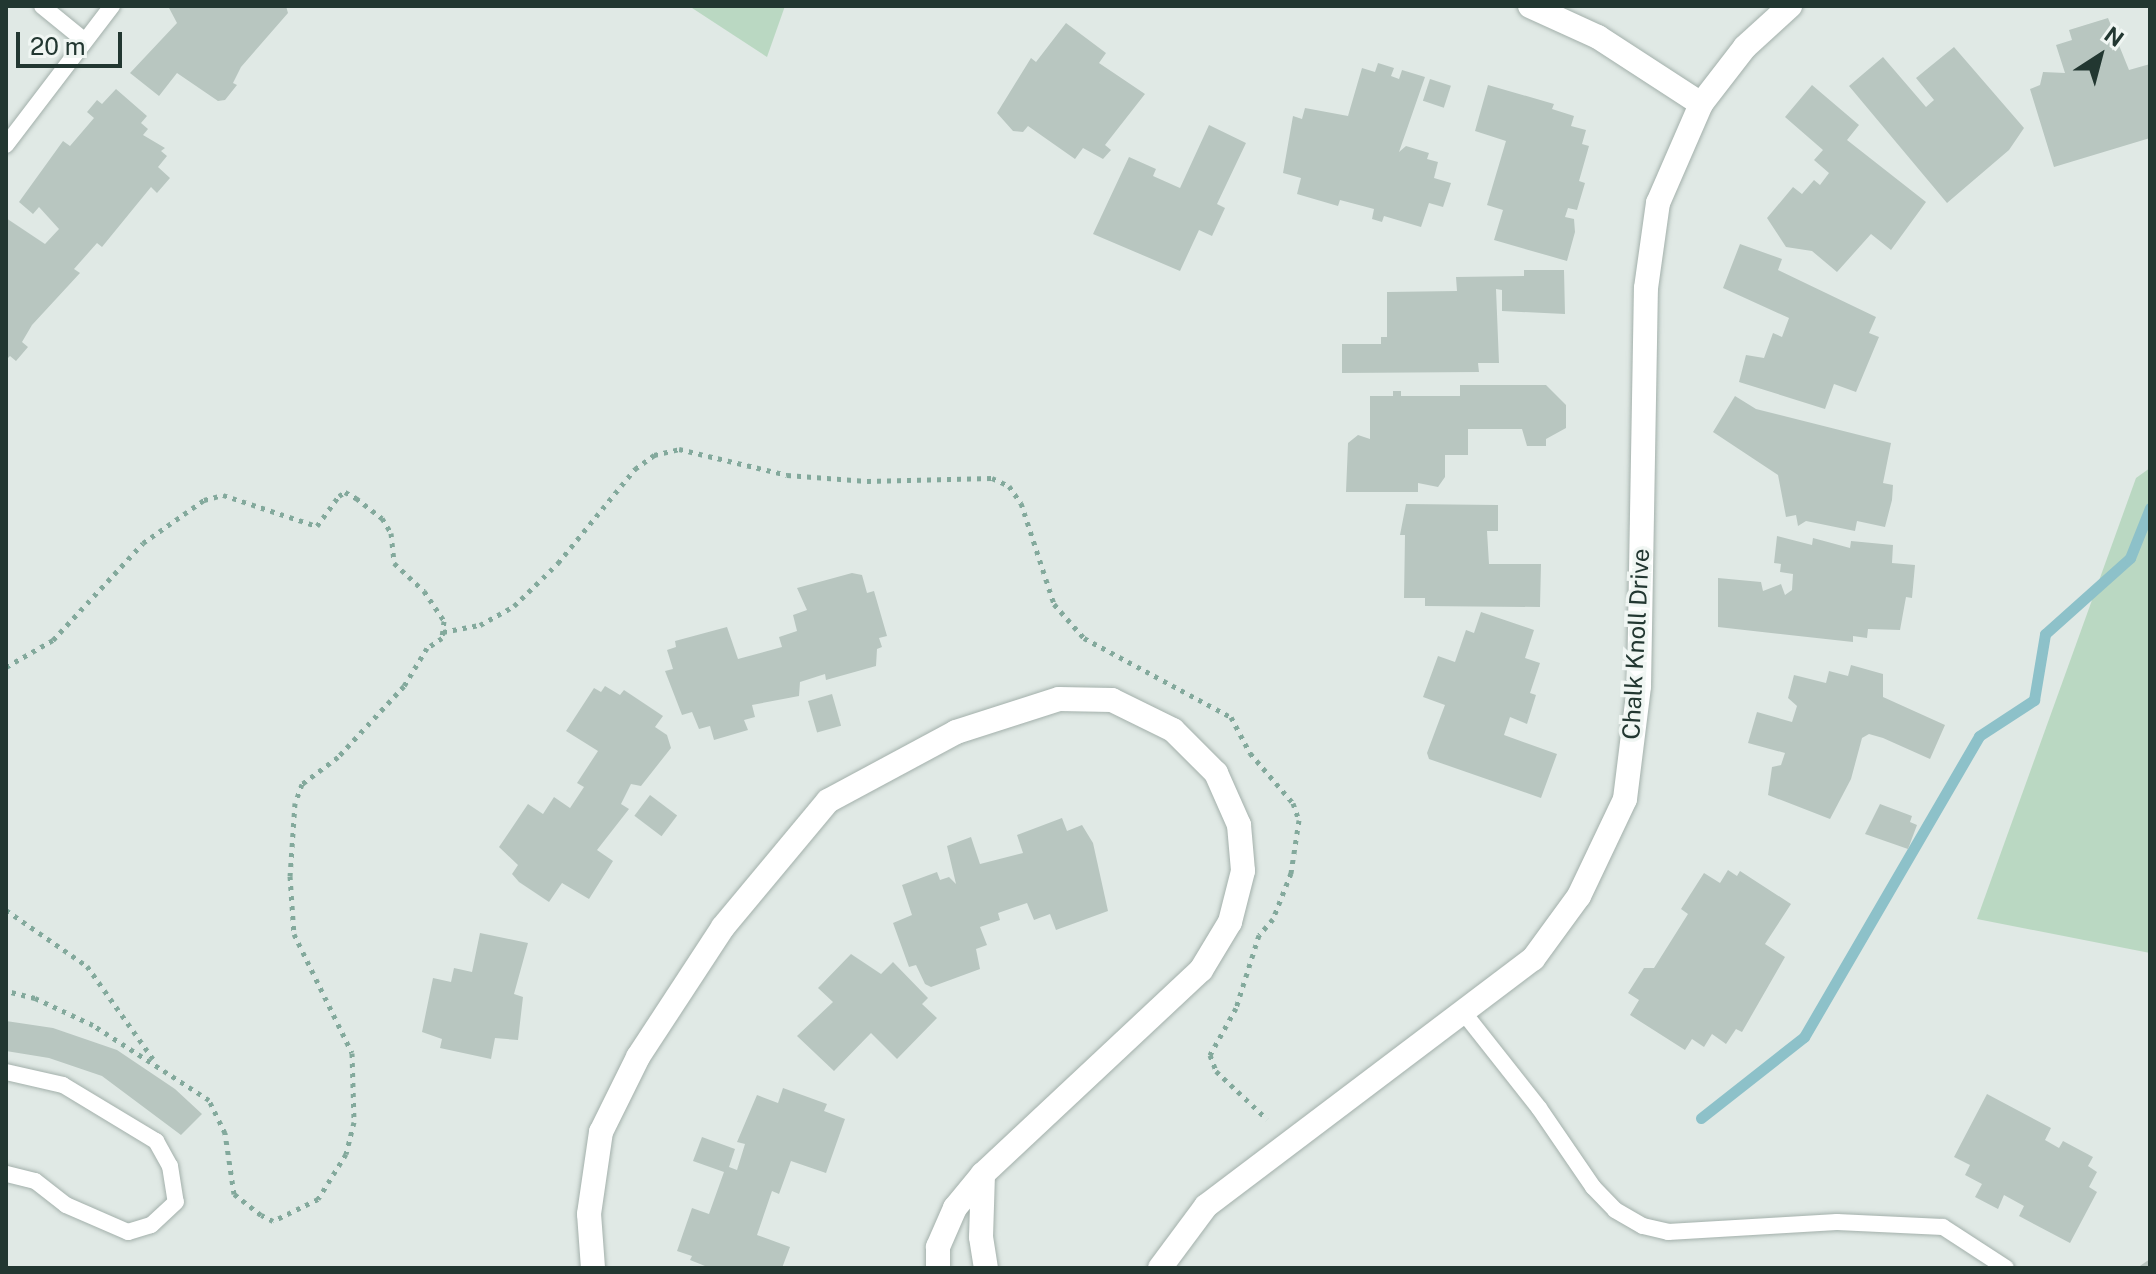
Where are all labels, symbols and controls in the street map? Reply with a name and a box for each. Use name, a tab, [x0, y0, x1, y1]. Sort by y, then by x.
scale bar	[20, 16, 126, 66]
north arrow	[2060, 16, 2140, 96]
text: N	[2100, 21, 2129, 52]
text: 20 m	[30, 32, 86, 60]
street label: Chalk Knoll Drive	[1617, 548, 1655, 740]

